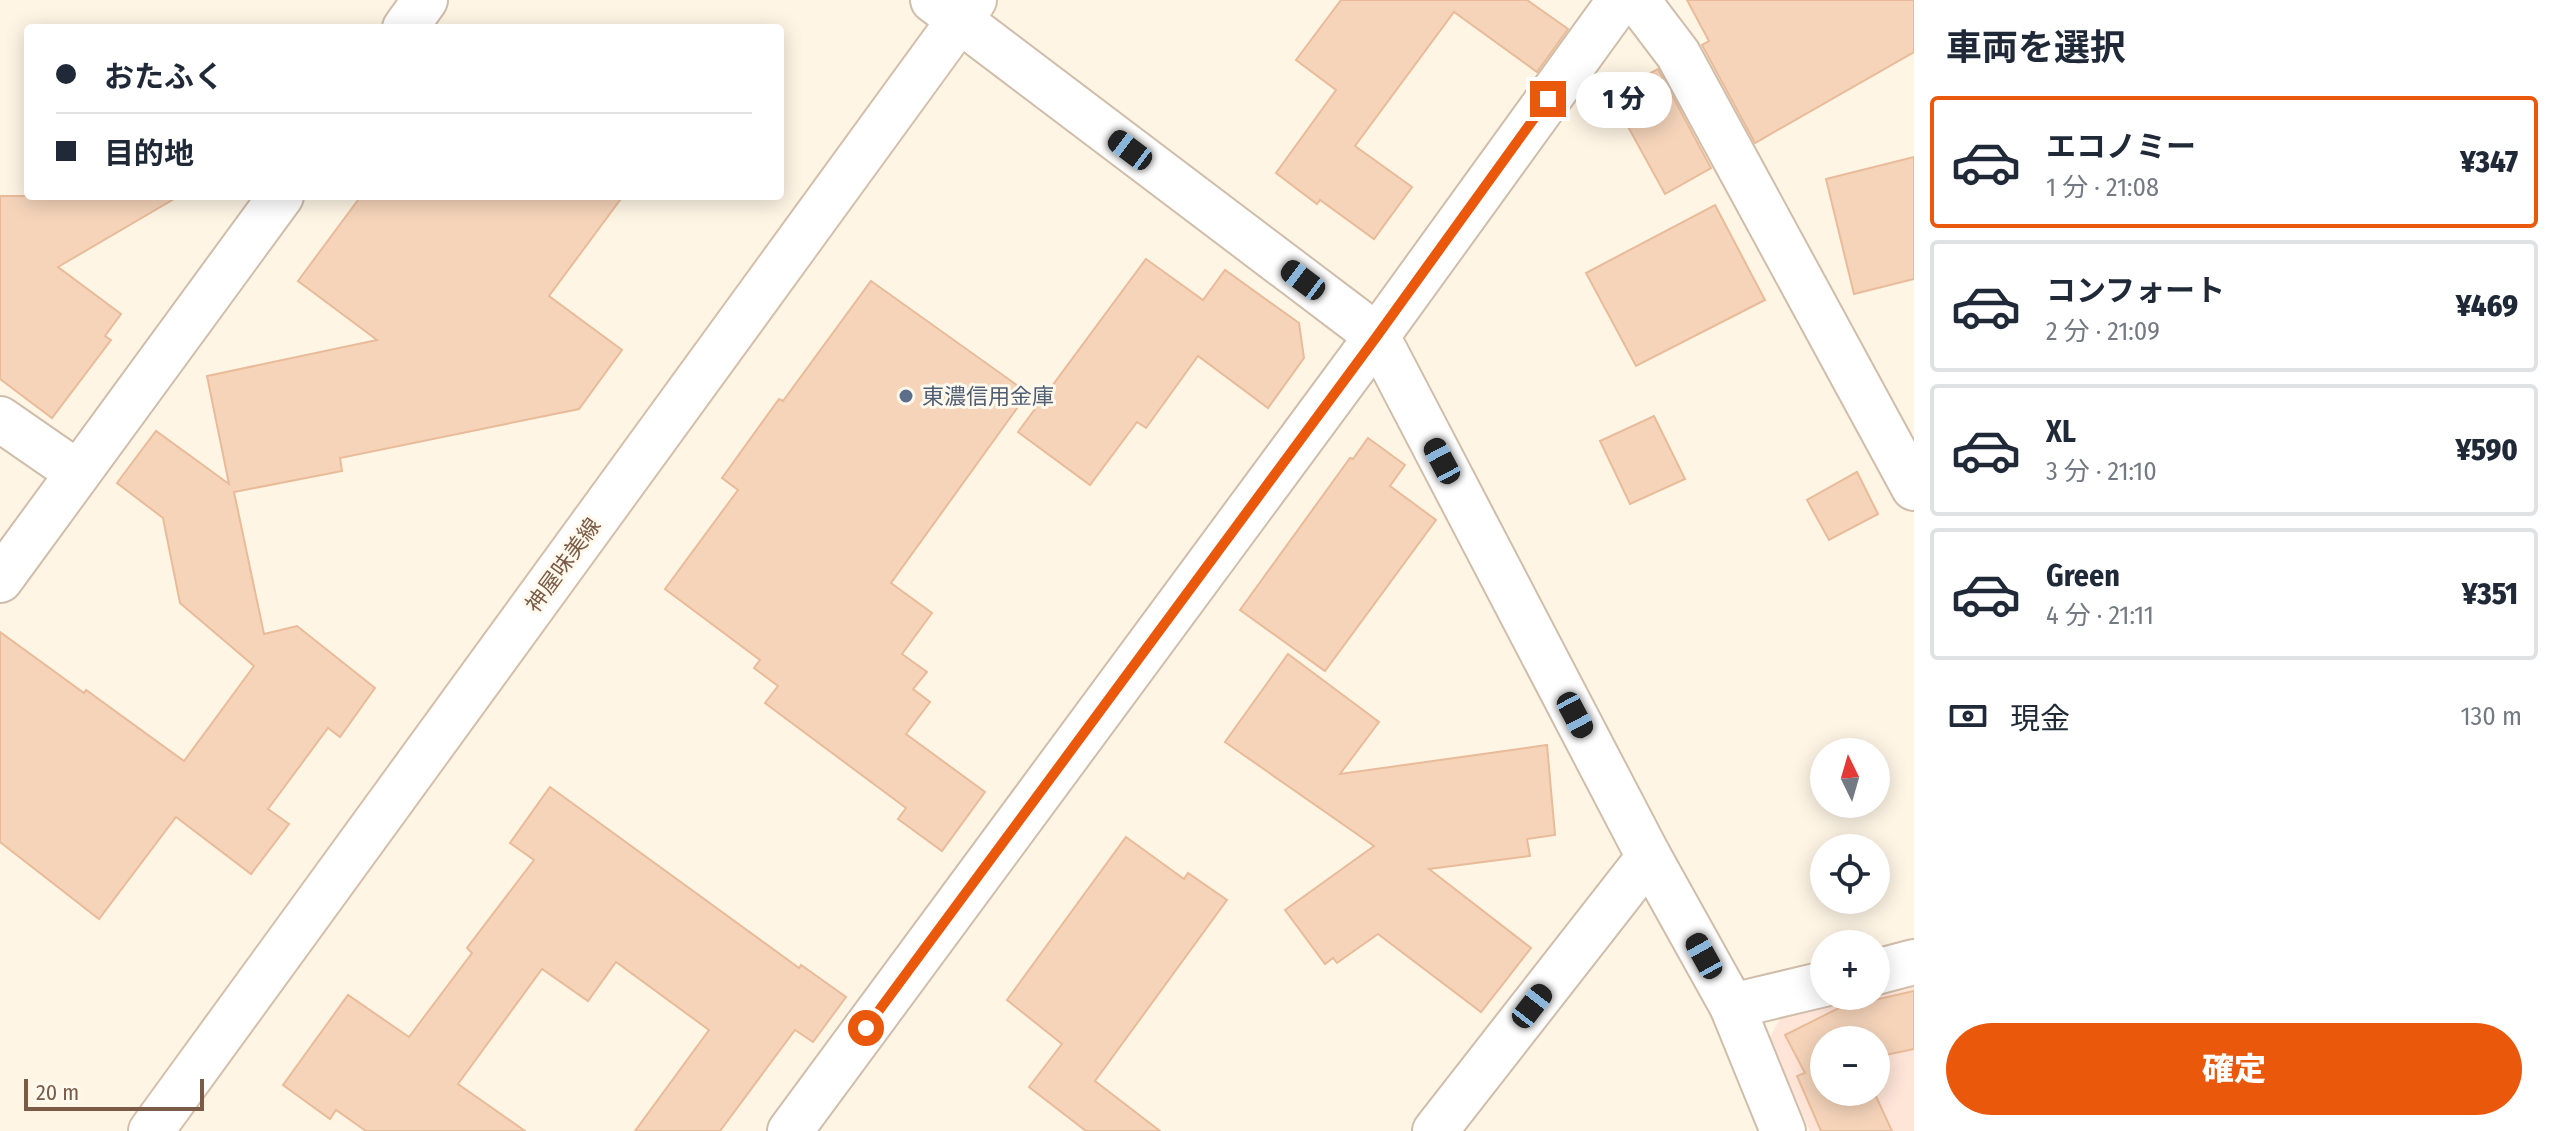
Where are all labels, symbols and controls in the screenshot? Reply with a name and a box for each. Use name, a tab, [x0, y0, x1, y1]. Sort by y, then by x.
text: 車両を選択	[1946, 26, 2126, 70]
text: おたふく	[104, 59, 224, 95]
callout: 1 分	[1576, 71, 1672, 127]
route end	[1530, 81, 1566, 117]
text: 1 分	[1603, 84, 1645, 115]
car	[1104, 126, 1156, 174]
icon: car	[1950, 126, 2022, 198]
text: エコノミー	[2046, 129, 2196, 165]
text: 目的地	[104, 136, 194, 172]
text: ¥347	[2460, 144, 2518, 180]
text: 1 分 · 21:08	[2046, 172, 2159, 203]
car	[1277, 256, 1329, 304]
icon: car	[1950, 270, 2022, 342]
text: コンフォート	[2046, 273, 2225, 309]
text: ¥469	[2456, 288, 2518, 324]
text: 2 分 · 21:09	[2046, 316, 2160, 347]
place label: 東濃信用金庫	[922, 383, 1054, 410]
marker: 東濃信用金庫	[897, 387, 915, 405]
icon: car	[1950, 414, 2022, 486]
text: XL	[2046, 414, 2076, 450]
text: ¥590	[2455, 432, 2518, 468]
car	[1420, 434, 1464, 488]
text: 3 分 · 21:10	[2046, 456, 2157, 487]
street label: 神屋味美線	[520, 513, 606, 617]
icon: car	[1950, 558, 2022, 630]
text: Green	[2046, 558, 2120, 594]
text: ¥351	[2462, 576, 2518, 612]
text: 4 分 · 21:11	[2046, 600, 2154, 631]
car	[1553, 688, 1597, 742]
icon: cash	[1946, 694, 1990, 738]
text: 現金	[2010, 701, 2070, 737]
text: 130 m	[2460, 701, 2522, 732]
north arrow	[1810, 738, 1890, 818]
map controls	[1810, 738, 1890, 1106]
button: locate	[1810, 834, 1890, 914]
car	[1682, 929, 1726, 983]
button: +	[1810, 930, 1890, 1010]
car	[1508, 980, 1556, 1032]
route start	[848, 1010, 884, 1046]
button: 確定	[1946, 1023, 2522, 1115]
button: −	[1810, 1026, 1890, 1106]
scale bar	[24, 1075, 204, 1111]
text: 20 m	[36, 1079, 79, 1106]

